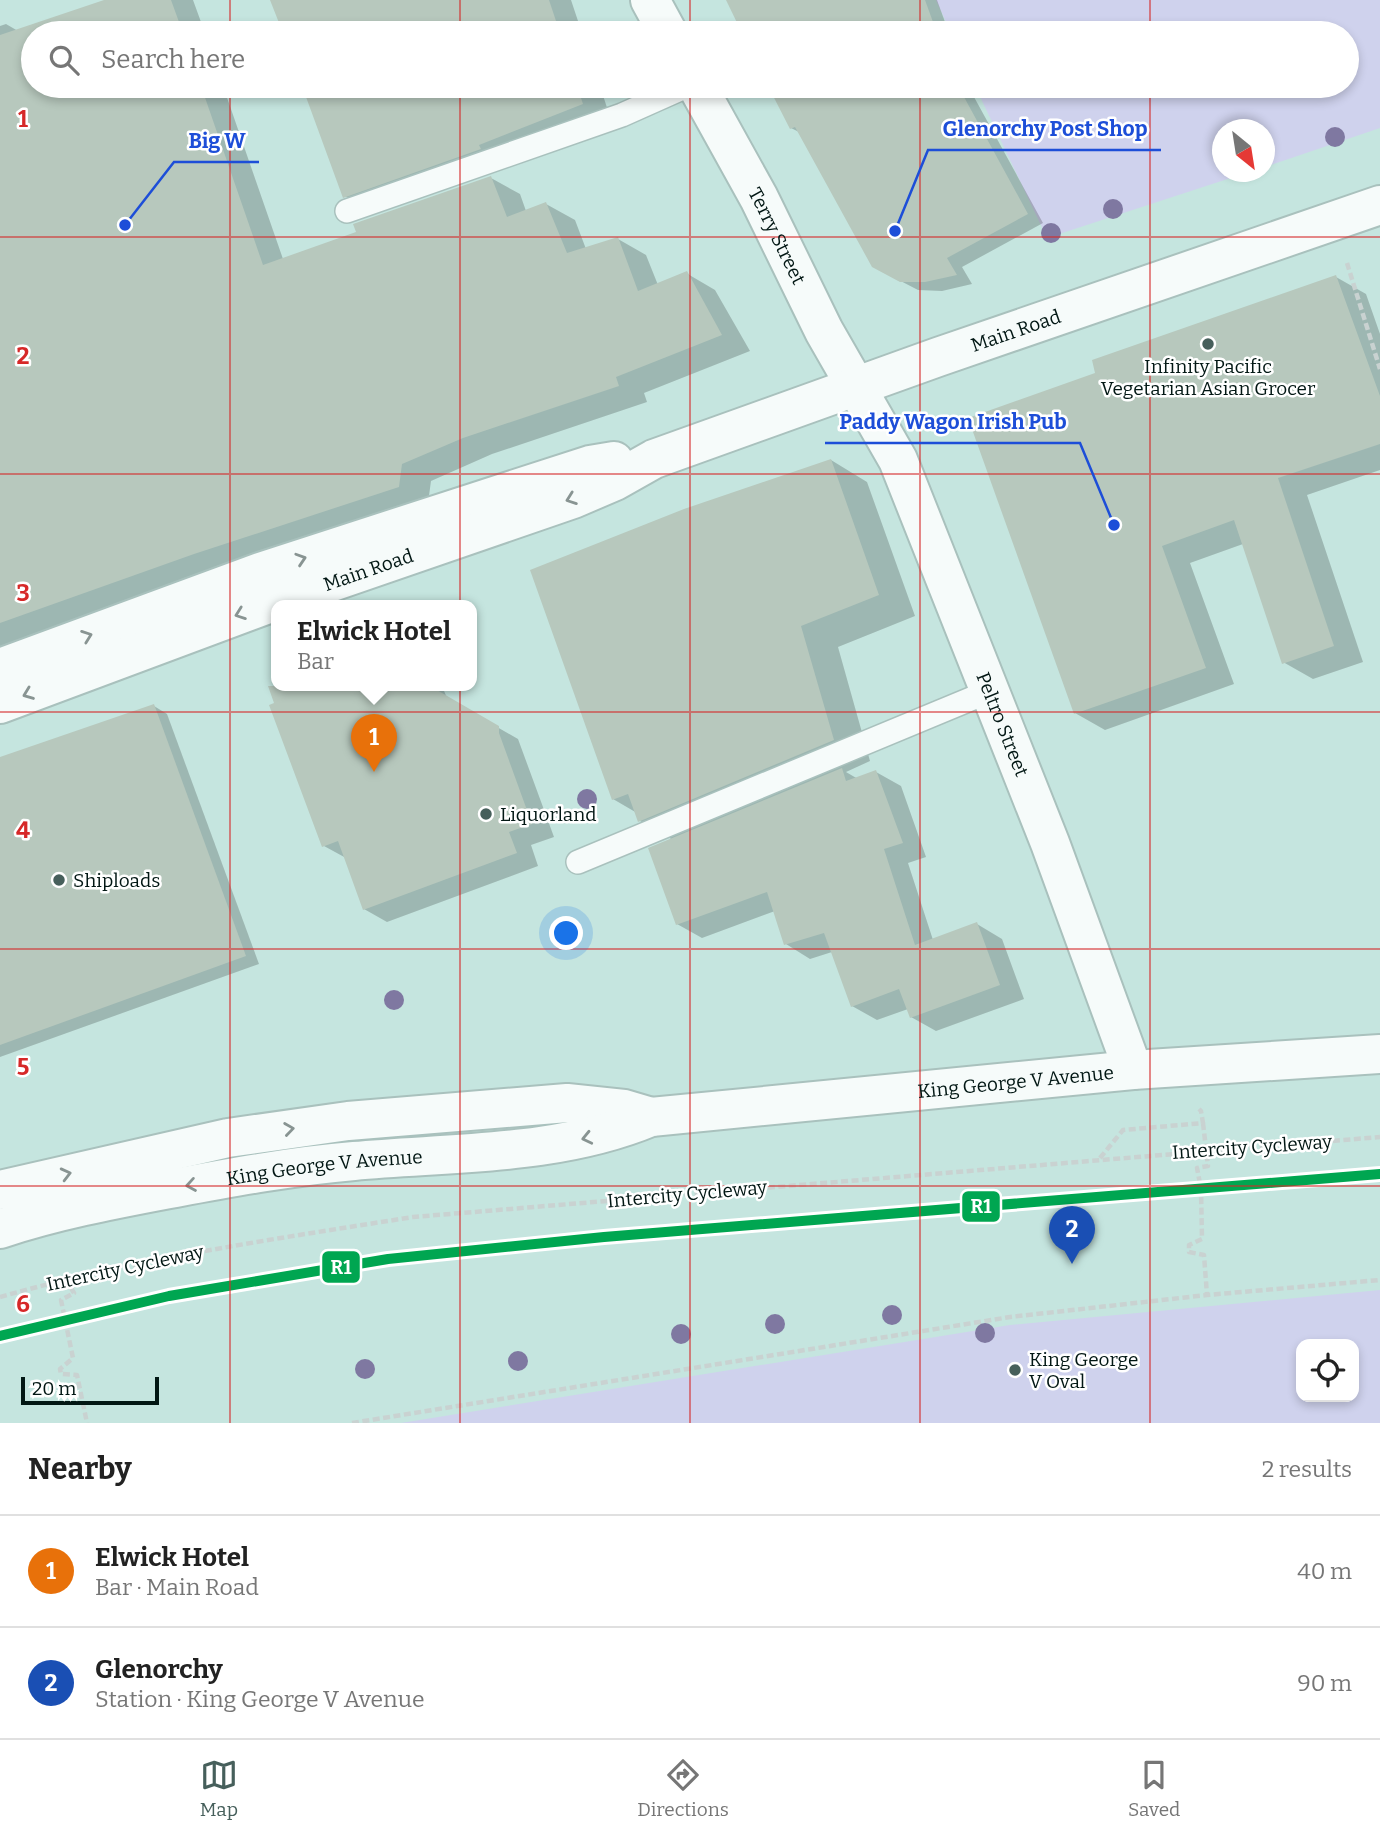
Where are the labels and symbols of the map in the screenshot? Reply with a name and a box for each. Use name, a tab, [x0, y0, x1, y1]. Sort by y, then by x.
text: 1	[18, 105, 28, 133]
callout: Glenorchy Post Shop	[928, 108, 1161, 150]
text: Glenorchy Post Shop	[943, 116, 1148, 142]
north arrow	[1212, 119, 1275, 182]
callout: Big W	[174, 120, 259, 162]
text: Big W	[188, 128, 246, 154]
street label: Terry Street	[744, 183, 811, 288]
street label: Main Road	[968, 304, 1064, 356]
marker: Infinity Pacific Vegetarian Asian Grocer	[1200, 336, 1216, 352]
text: 2	[17, 342, 30, 370]
place label: Infinity Pacific Vegetarian Asian Grocer	[1101, 355, 1316, 400]
callout: Paddy Wagon Irish Pub	[825, 401, 1080, 443]
text: Paddy Wagon Irish Pub	[839, 409, 1067, 435]
one-way arrow	[565, 491, 577, 505]
street label: Main Road	[320, 543, 416, 596]
one-way arrow	[294, 553, 307, 567]
text: 3	[16, 579, 30, 607]
one-way arrow	[235, 606, 247, 620]
one-way arrow	[81, 631, 93, 645]
street label: Peltro Street	[972, 669, 1034, 780]
one-way arrow	[22, 686, 34, 700]
pin: 1	[351, 714, 397, 772]
place label: Liquorland	[500, 803, 597, 826]
marker: Liquorland	[478, 806, 494, 822]
text: 4	[16, 816, 30, 844]
place label: Shiploads	[73, 869, 160, 892]
marker: Shiploads	[51, 872, 67, 888]
your location	[549, 916, 583, 950]
text: 5	[17, 1053, 29, 1081]
street label: King George V Avenue	[916, 1060, 1115, 1102]
one-way arrow	[283, 1122, 295, 1137]
one-way arrow	[581, 1130, 593, 1144]
street label: Intercity Cycleway	[1171, 1130, 1334, 1164]
street label: King George V Avenue	[225, 1145, 423, 1190]
one-way arrow	[60, 1168, 72, 1182]
street label: Intercity Cycleway	[606, 1175, 769, 1212]
one-way arrow	[185, 1177, 197, 1192]
line badge: R1	[961, 1190, 1001, 1223]
text: R1	[971, 1195, 992, 1218]
pin: 2	[1049, 1206, 1095, 1264]
street label: Intercity Cycleway	[44, 1240, 207, 1296]
line badge: R1	[321, 1250, 361, 1284]
text: R1	[331, 1256, 352, 1279]
text: 6	[16, 1290, 30, 1318]
place label: King George V Oval	[1029, 1348, 1138, 1393]
marker: King George V Oval	[1007, 1362, 1023, 1378]
scale bar	[21, 1374, 159, 1406]

